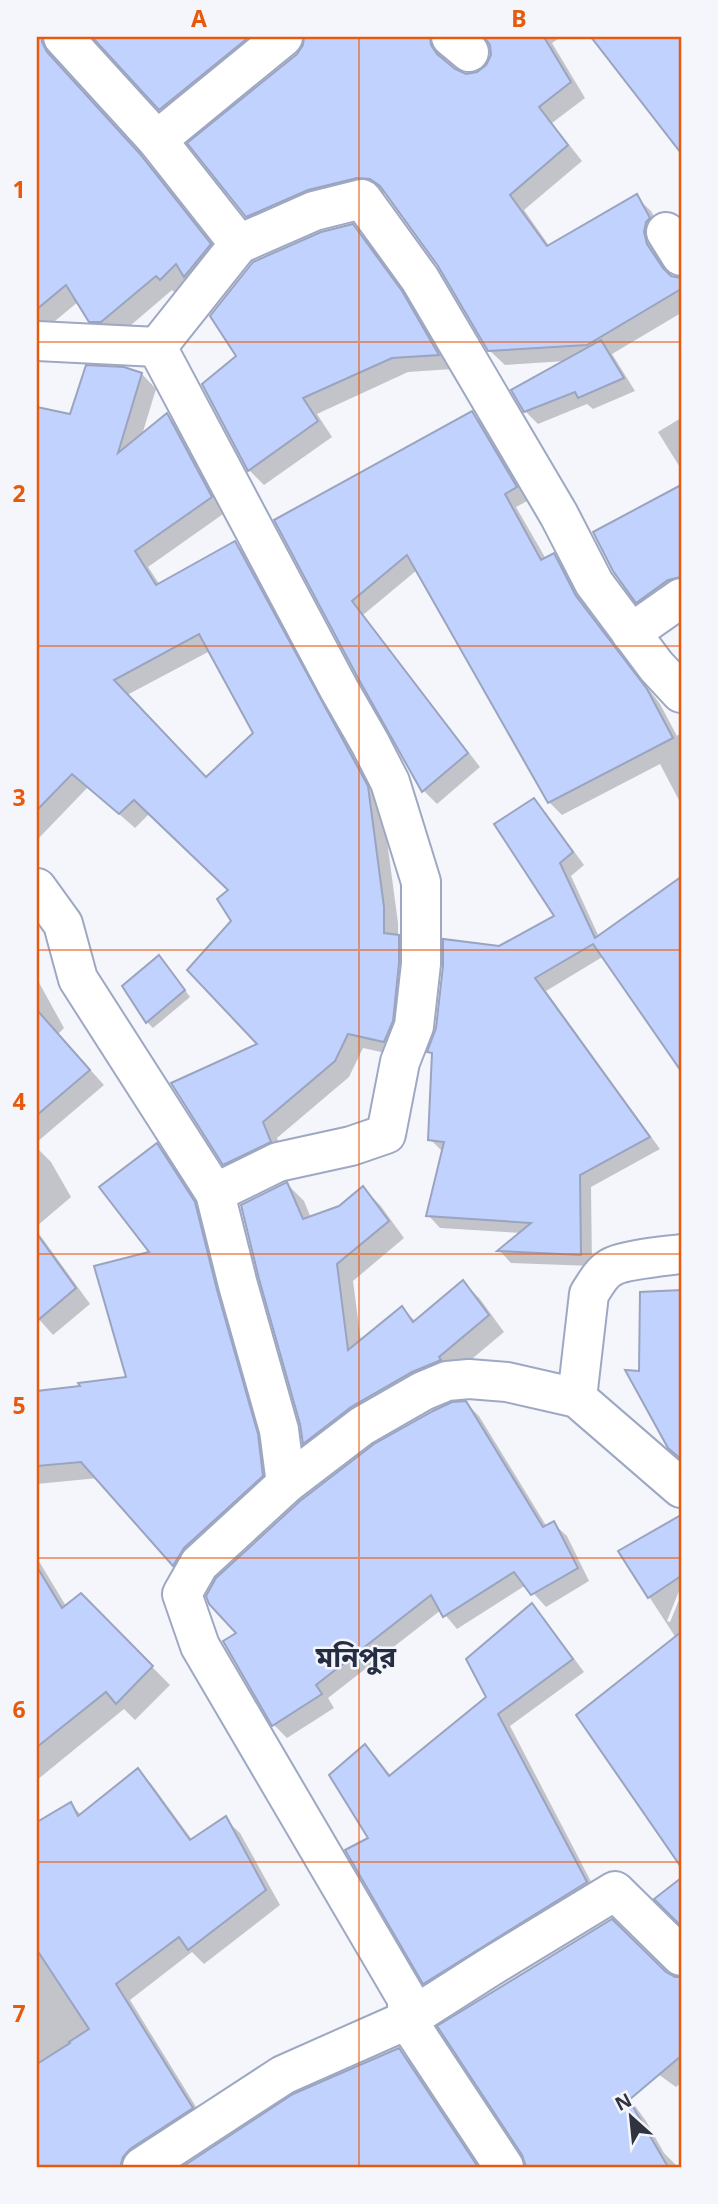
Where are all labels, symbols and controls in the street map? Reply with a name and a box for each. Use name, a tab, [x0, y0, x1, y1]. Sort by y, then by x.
text: A	[191, 2, 207, 34]
text: B	[511, 2, 527, 34]
text: 1	[12, 173, 26, 205]
text: 2	[12, 477, 26, 509]
text: 3	[12, 781, 26, 813]
text: 4	[12, 1085, 26, 1117]
text: 5	[12, 1389, 26, 1421]
district label: মনিপুর	[315, 1637, 397, 1675]
text: 6	[12, 1693, 26, 1725]
text: 7	[12, 1997, 26, 2029]
north arrow	[596, 2082, 666, 2152]
text: N	[610, 2087, 636, 2117]

